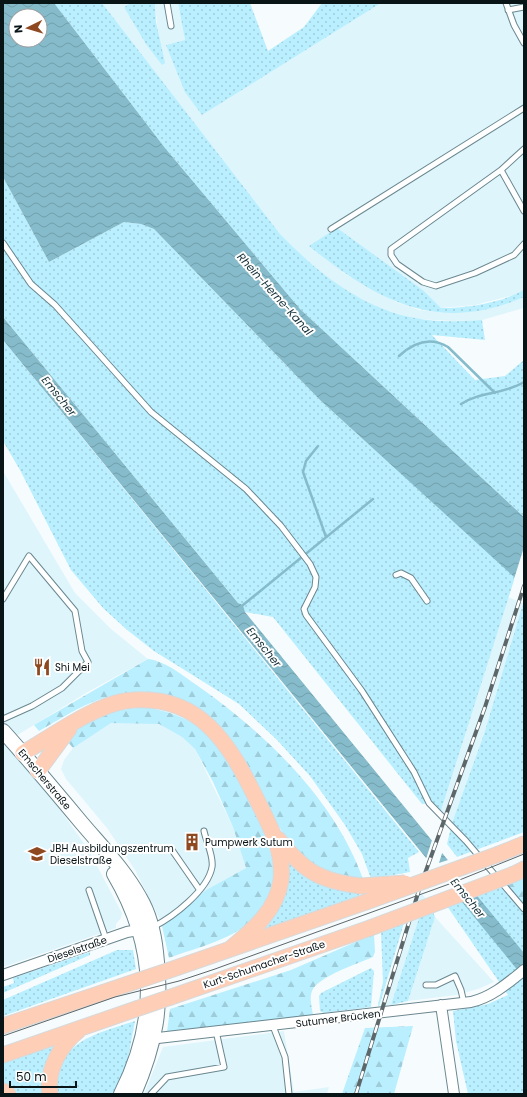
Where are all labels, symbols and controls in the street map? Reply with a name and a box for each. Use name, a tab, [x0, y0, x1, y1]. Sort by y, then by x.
north arrow	[8, 8, 48, 48]
text: N	[10, 24, 26, 34]
water label: Rhein-Herne-Kanal	[234, 249, 317, 339]
water label: Emscher	[38, 373, 81, 420]
water label: Emscher	[243, 624, 286, 671]
restaurant icon: Shi Mei	[32, 657, 52, 677]
place label: Shi Mei	[55, 660, 90, 675]
street label: Emscherstraße	[15, 746, 75, 813]
building icon: Pumpwerk Sutum	[182, 832, 202, 852]
place label: Pumpwerk Sutum	[205, 835, 293, 850]
place label: JBH Ausbildungszentrum Dieselstraße	[50, 841, 174, 868]
school or university icon: JBH Ausbildungszentrum Dieselstraße	[27, 844, 47, 864]
water label: Emscher	[447, 875, 490, 922]
street label: Dieselstraße	[45, 932, 109, 967]
street label: Kurt-Schumacher-Straße	[201, 937, 327, 992]
street label: Sutumer Brücken	[295, 1006, 381, 1031]
scale bar	[10, 1063, 76, 1089]
text: 50 m	[16, 1068, 47, 1085]

